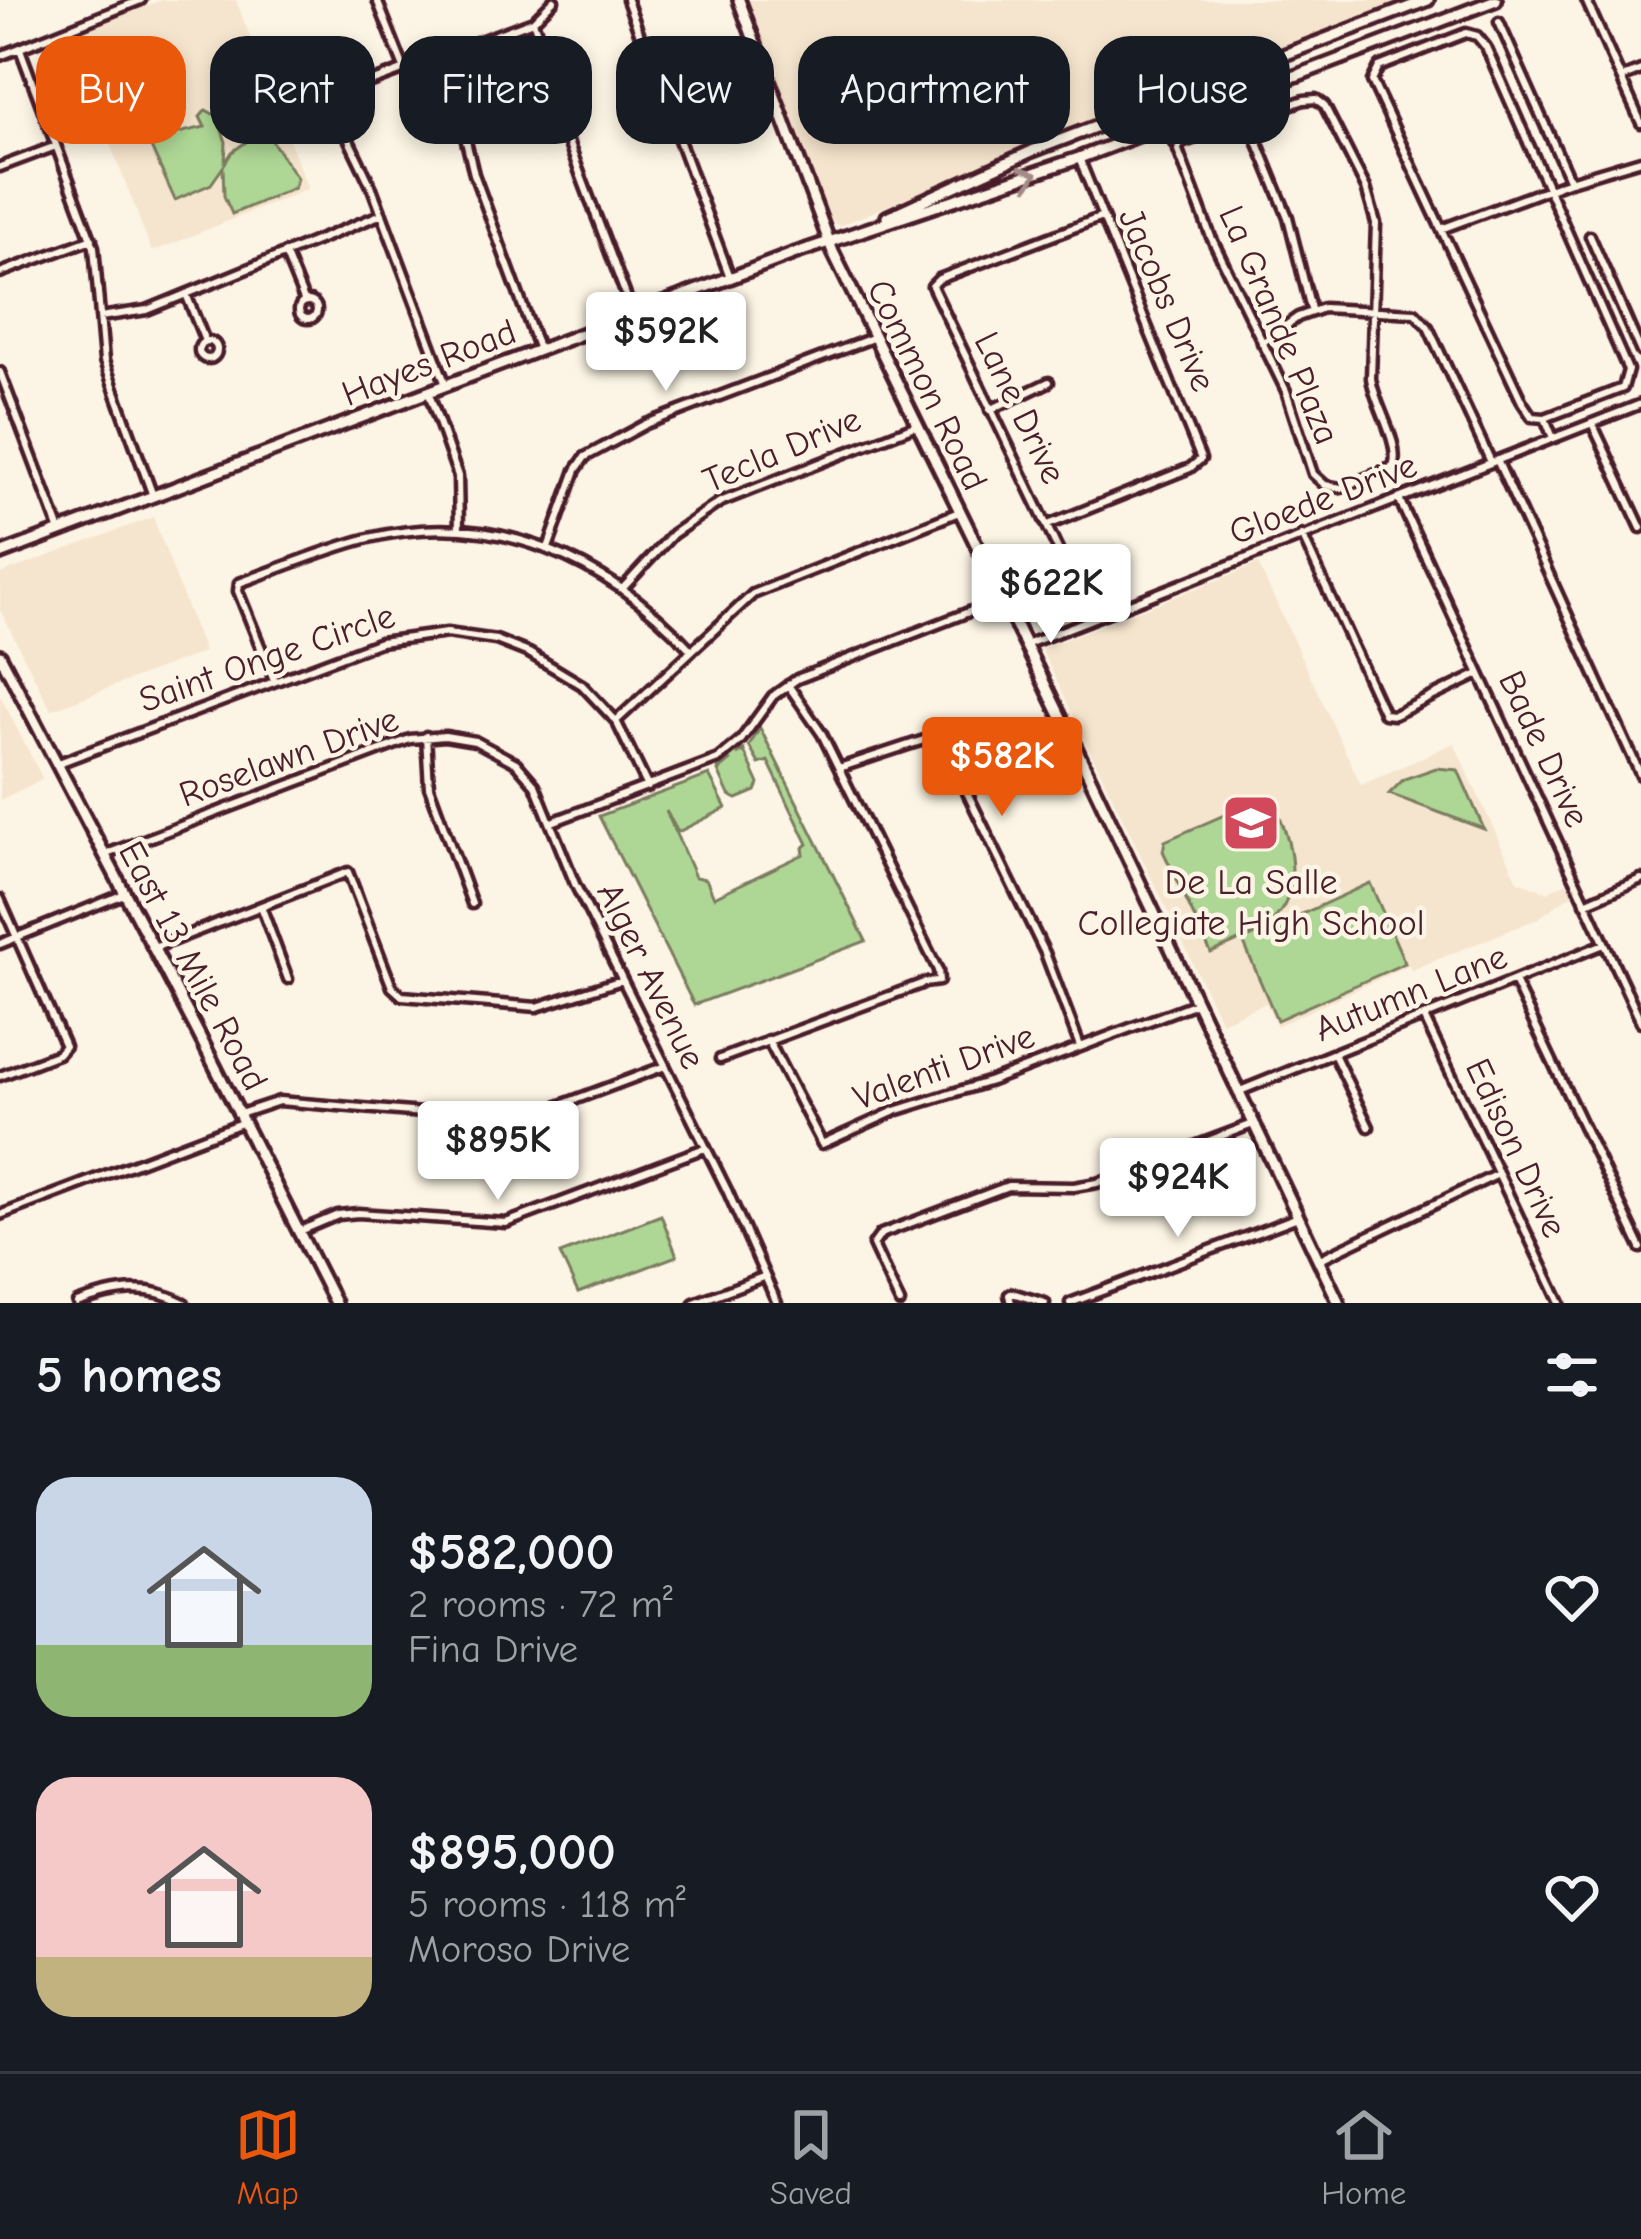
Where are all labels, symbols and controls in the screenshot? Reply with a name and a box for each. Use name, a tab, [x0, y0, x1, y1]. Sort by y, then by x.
chip: Buy	[36, 36, 186, 144]
chip: Rent	[210, 36, 375, 144]
chip: Filters	[399, 36, 592, 144]
chip: New	[616, 36, 774, 144]
chip: Apartment	[798, 36, 1070, 144]
chip: House	[1094, 36, 1290, 144]
one-way arrow	[1017, 166, 1038, 190]
street label: La Grande Plaza	[1210, 200, 1348, 450]
street label: Jacobs Drive	[1110, 202, 1224, 398]
street label: Common Road	[858, 273, 996, 497]
pin: $592K	[582, 292, 750, 394]
text: $592K	[613, 308, 719, 353]
street label: Hayes Road	[336, 311, 522, 415]
street label: Lane Drive	[966, 326, 1074, 490]
street label: Tecla Drive	[697, 398, 867, 502]
street label: Gloede Drive	[1224, 444, 1422, 554]
pin: $622K	[967, 544, 1135, 646]
text: $622K	[999, 560, 1103, 605]
street label: Saint Onge Circle	[134, 595, 400, 721]
street label: Bade Drive	[1490, 664, 1598, 834]
street label: Roselawn Drive	[174, 698, 404, 816]
pin: $582K	[918, 717, 1086, 819]
text: $582K	[949, 733, 1055, 778]
school or university icon: De La Salle Collegiate High School	[1220, 792, 1282, 854]
street label: East 13 Mile Road	[110, 834, 276, 1098]
place label: De La Salle Collegiate High School	[1077, 862, 1425, 944]
street label: Alger Avenue	[588, 876, 714, 1076]
street label: Autumn Lane	[1309, 936, 1513, 1050]
street label: Valenti Drive	[848, 1015, 1040, 1119]
street label: Edison Drive	[1457, 1052, 1575, 1244]
pin: $895K	[414, 1101, 582, 1203]
text: $895K	[445, 1117, 551, 1162]
pin: $924K	[1094, 1138, 1262, 1240]
text: $924K	[1127, 1154, 1229, 1199]
icon: filters	[1539, 1342, 1605, 1408]
text: 5 homes	[36, 1346, 222, 1405]
text: $582,000	[408, 1523, 615, 1582]
icon: home	[132, 1525, 276, 1669]
icon: heart	[1539, 1564, 1605, 1630]
text: 2 rooms · 72 m²	[408, 1582, 673, 1627]
text: Fina Drive	[408, 1627, 578, 1672]
text: $895,000	[408, 1823, 616, 1882]
icon: home	[132, 1825, 276, 1969]
icon: heart	[1539, 1864, 1605, 1930]
text: 5 rooms · 118 m²	[408, 1882, 686, 1927]
text: Moroso Drive	[408, 1927, 630, 1972]
tab: Map	[235, 2102, 301, 2212]
tab: Saved	[770, 2102, 852, 2212]
tab: Home	[1321, 2102, 1406, 2212]

